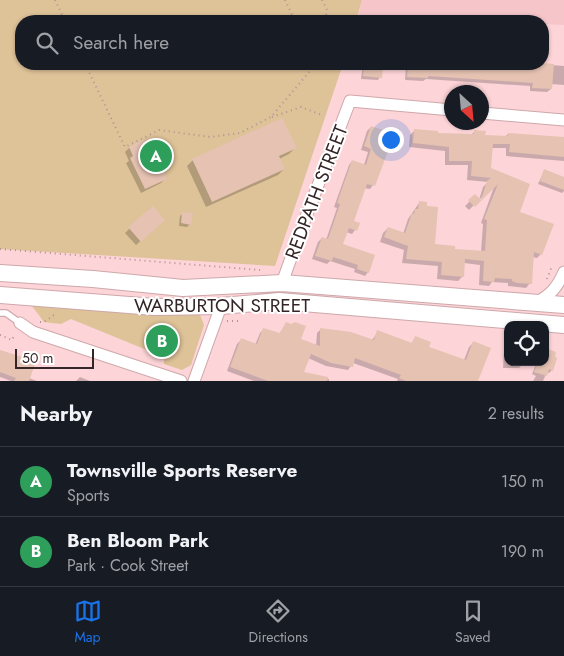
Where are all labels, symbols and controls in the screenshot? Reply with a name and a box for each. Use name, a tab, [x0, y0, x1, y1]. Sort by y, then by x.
search box	[15, 15, 549, 70]
icon: search	[33, 29, 61, 57]
text: Search here	[73, 29, 169, 56]
north arrow	[444, 85, 489, 130]
street label: REDPATH STREET	[278, 121, 355, 263]
your location	[378, 127, 404, 153]
pin: A	[140, 137, 172, 175]
street label: WARBURTON STREET	[134, 292, 310, 319]
map controls	[504, 321, 549, 366]
button: locate	[504, 321, 549, 366]
pin: B	[146, 322, 178, 360]
scale bar	[15, 346, 94, 369]
text: 50 m	[22, 348, 53, 368]
text: Nearby	[20, 399, 92, 429]
text: 2 results	[488, 402, 544, 425]
text: Townsville Sports Reserve	[67, 457, 298, 484]
text: A	[30, 470, 42, 493]
text: 150 m	[501, 470, 544, 493]
text: Sports	[67, 484, 109, 507]
text: Ben Bloom Park	[67, 527, 209, 554]
text: B	[31, 540, 41, 563]
text: 190 m	[501, 540, 544, 563]
text: Park · Cook Street	[67, 554, 188, 577]
tab: Map	[74, 597, 102, 647]
tab: Directions	[249, 597, 308, 647]
tab: Saved	[455, 597, 490, 647]

